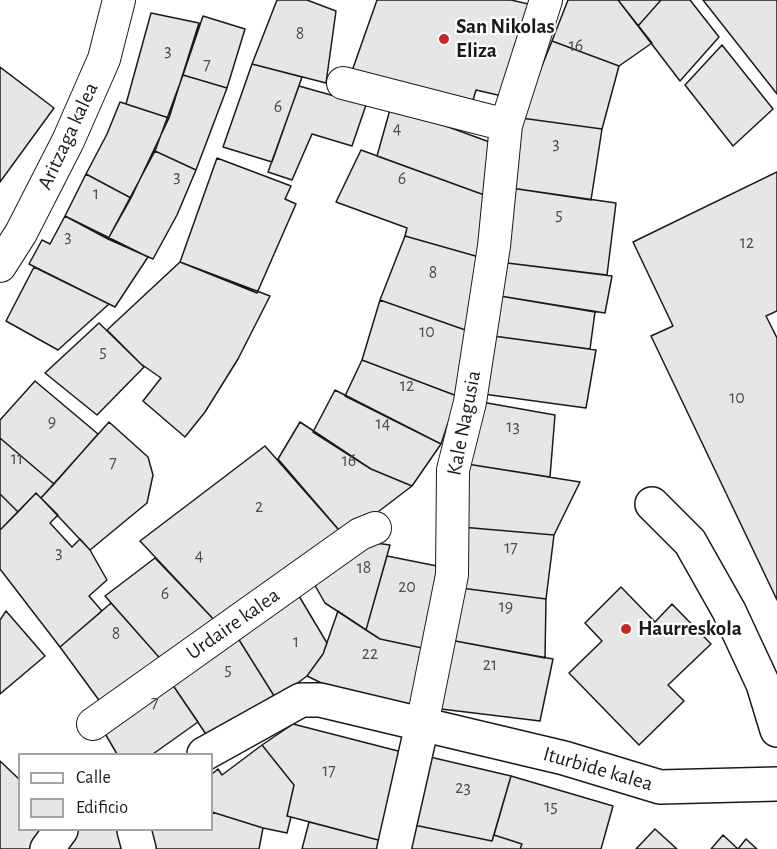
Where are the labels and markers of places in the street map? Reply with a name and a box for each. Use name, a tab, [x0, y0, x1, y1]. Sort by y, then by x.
place label: San Nikolas Eliza	[456, 14, 555, 64]
marker: San Nikolas Eliza	[437, 32, 451, 46]
place label: Haurreskola	[638, 616, 742, 642]
marker: Haurreskola	[619, 622, 633, 636]

